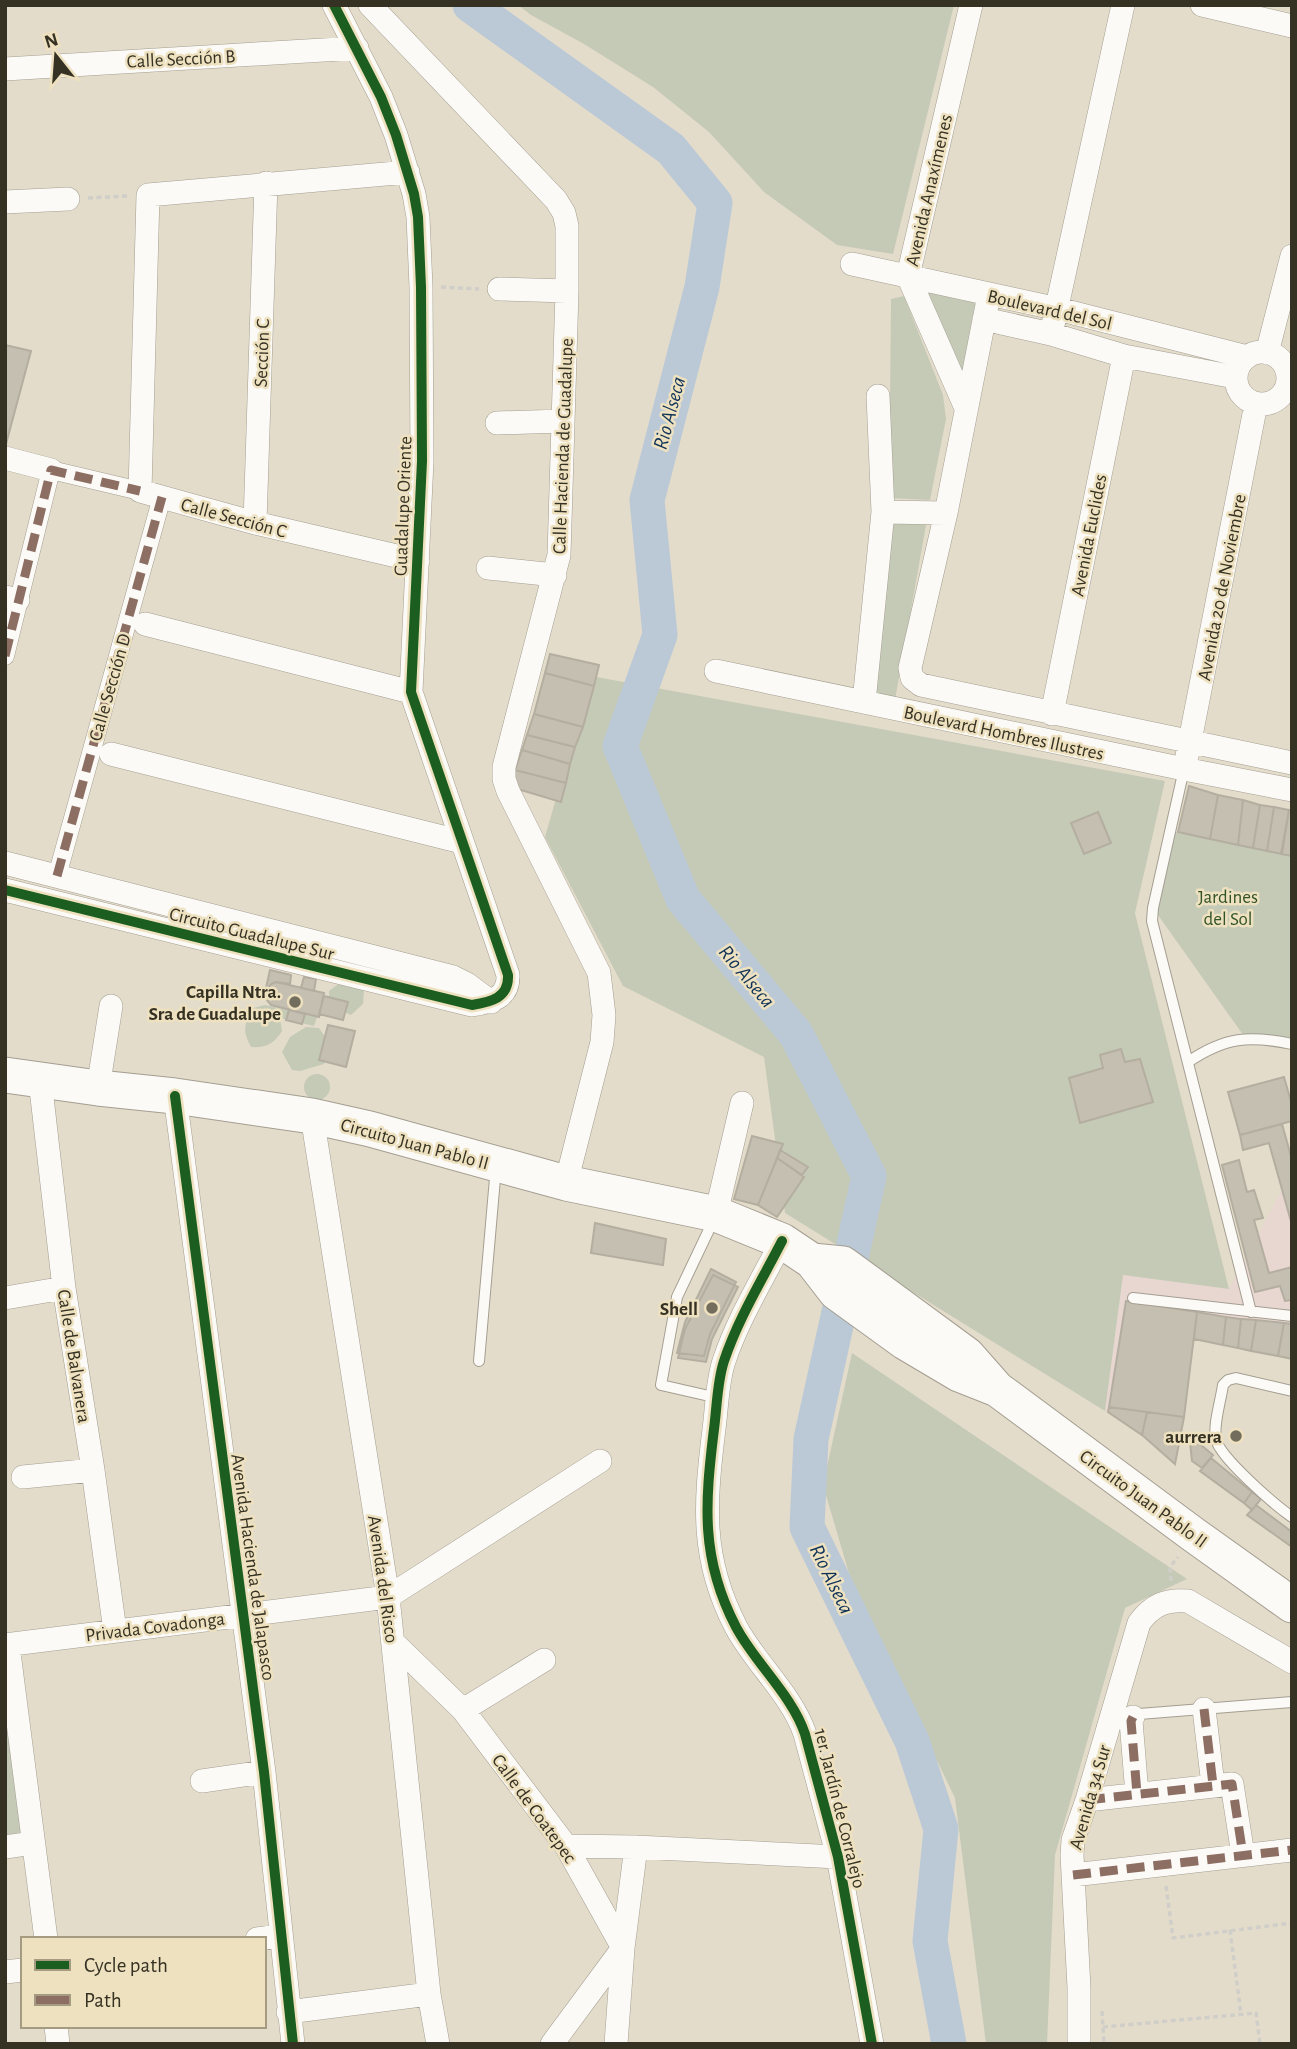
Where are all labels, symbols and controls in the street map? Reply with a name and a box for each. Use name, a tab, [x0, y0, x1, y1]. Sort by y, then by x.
north arrow	[21, 21, 91, 91]
text: N	[42, 30, 61, 52]
street label: Calle Sección B	[126, 47, 236, 72]
street label: Avenida Anaxímenes	[903, 113, 956, 268]
street label: Boulevard del Sol	[986, 287, 1114, 334]
street label: Sección C	[252, 318, 273, 388]
street label: Calle Hacienda de Guadalupe	[550, 338, 577, 554]
water label: Rio Alseca	[650, 374, 689, 452]
street label: Guadalupe Oriente	[392, 436, 415, 576]
street label: Avenida Euclides	[1068, 473, 1111, 598]
street label: Avenida 20 de Noviembre	[1195, 492, 1250, 682]
street label: Calle Sección C	[179, 495, 289, 542]
street label: Calle Sección D	[86, 632, 135, 743]
street label: Boulevard Hombres Ilustres	[902, 703, 1105, 764]
park label: Jardines del Sol	[1198, 888, 1258, 929]
street label: Circuito Guadalupe Sur	[167, 905, 336, 964]
water label: Rio Alseca	[715, 941, 779, 1012]
place label: Capilla Ntra. Sra de Guadalupe	[148, 983, 281, 1024]
marker: Capilla Ntra. Sra de Guadalupe	[287, 994, 303, 1010]
street label: Circuito Juan Pablo II	[338, 1116, 491, 1173]
street label: Calle de Balvanera	[54, 1288, 93, 1425]
place label: Shell	[660, 1300, 698, 1319]
marker: Shell	[704, 1300, 720, 1316]
place label: aurrera	[1165, 1428, 1222, 1447]
marker: aurrera	[1228, 1428, 1244, 1444]
street label: Circuito Juan Pablo II	[1076, 1447, 1210, 1552]
street label: Avenida Hacienda de Jalapasco	[227, 1453, 278, 1682]
street label: Avenida del Risco	[364, 1514, 401, 1644]
water label: Rio Alseca	[806, 1541, 857, 1617]
street label: Privada Covadonga	[84, 1609, 226, 1645]
street label: 1er. Jardín de Corralejo	[810, 1727, 869, 1890]
street label: Avenida 34 Sur	[1066, 1743, 1114, 1852]
street label: Calle de Coatepec	[488, 1751, 580, 1867]
legend	[21, 1937, 266, 2028]
text: Cycle path	[84, 1955, 168, 1976]
text: Path	[84, 1990, 122, 2011]

